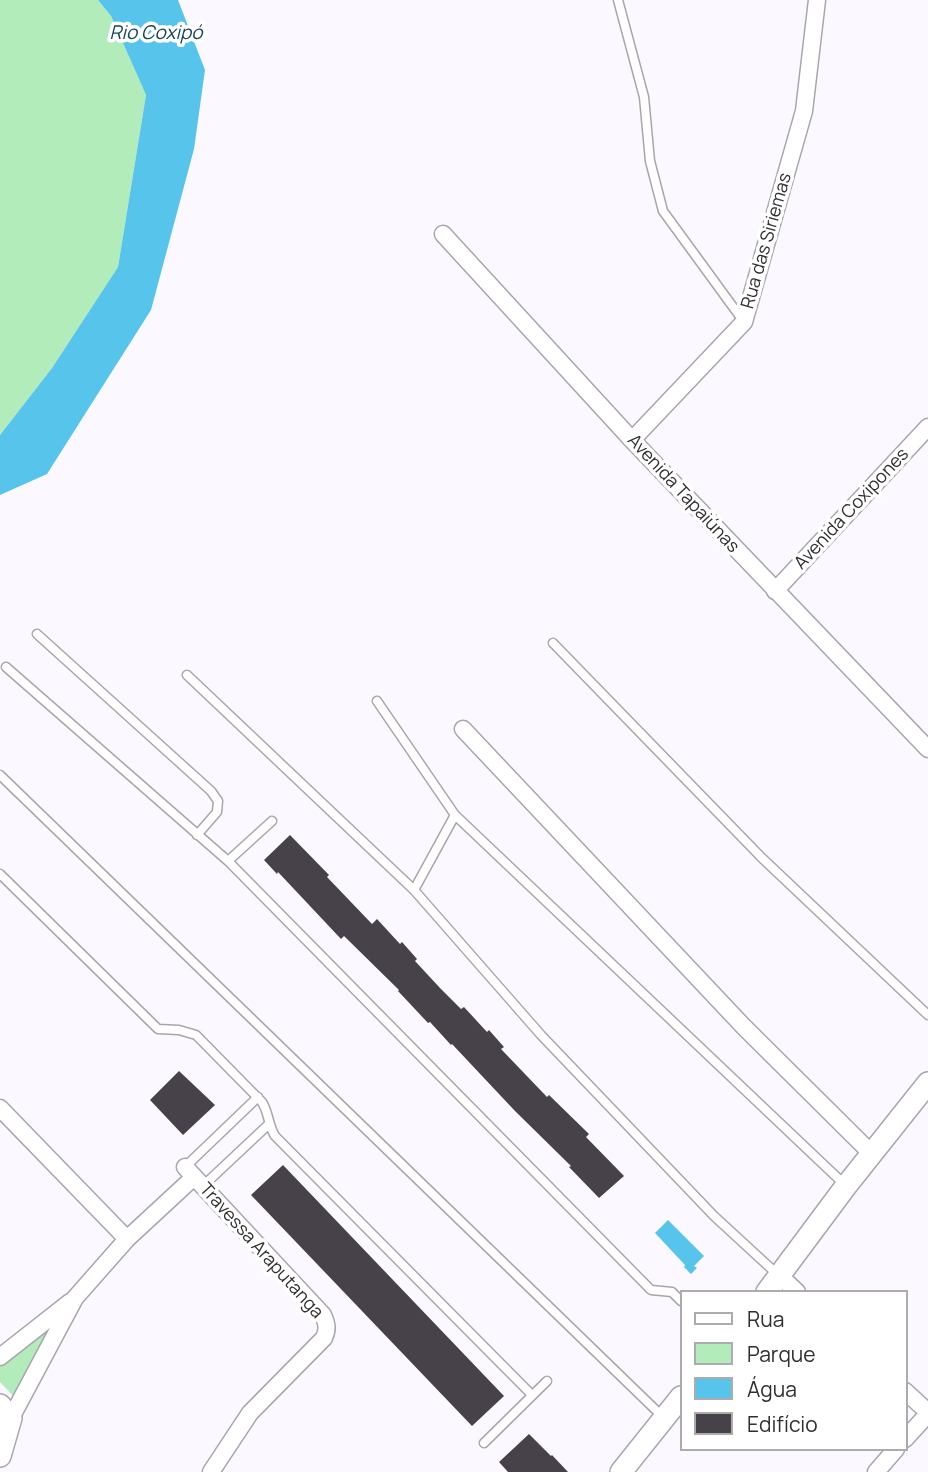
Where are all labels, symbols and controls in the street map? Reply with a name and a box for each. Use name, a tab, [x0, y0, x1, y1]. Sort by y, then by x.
water label: Rio Coxipó	[109, 23, 203, 45]
street label: Rua das Siriemas	[737, 171, 797, 311]
street label: Avenida Tapaiúnas	[623, 430, 743, 558]
street label: Avenida Coxipones	[790, 444, 914, 574]
street label: Travessa Araputanga	[194, 1179, 328, 1323]
legend	[680, 1290, 907, 1451]
text: Rua	[747, 1305, 784, 1333]
text: Parque	[747, 1340, 816, 1368]
text: Água	[747, 1375, 797, 1403]
text: Edifício	[747, 1410, 818, 1438]

